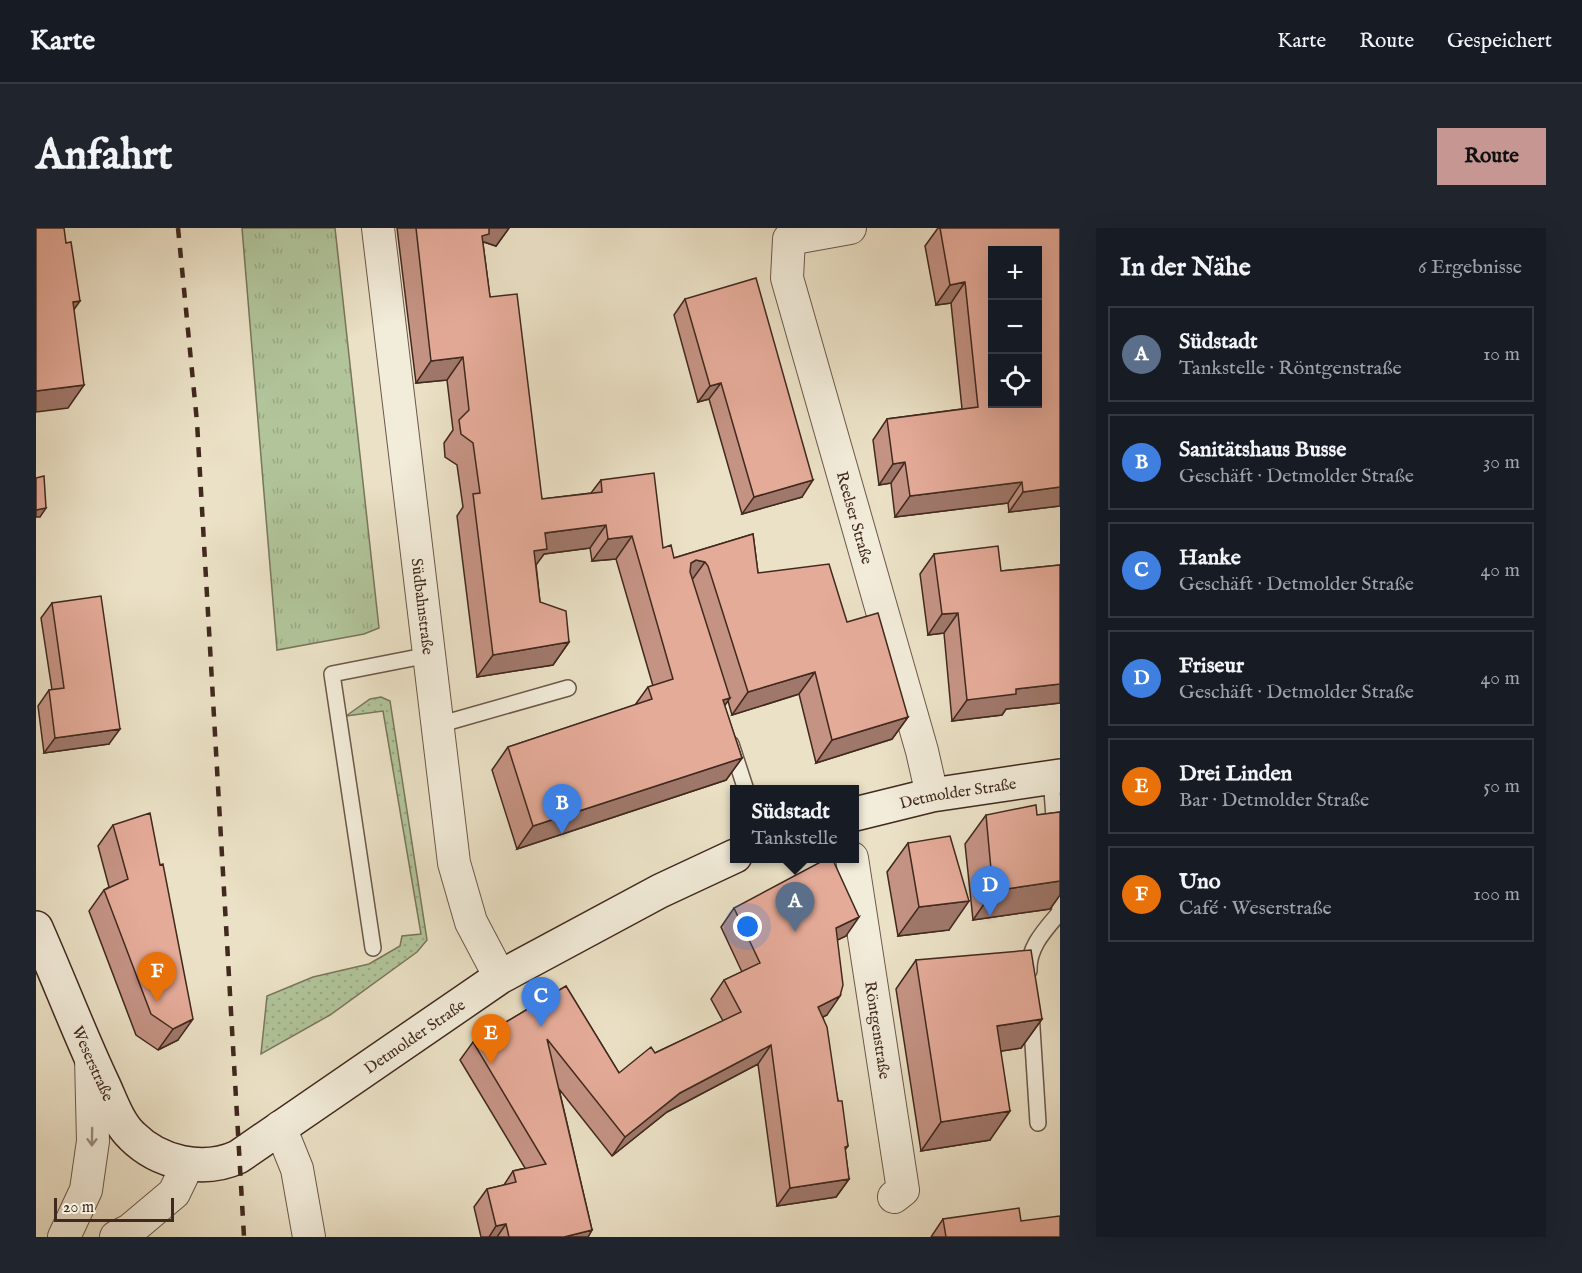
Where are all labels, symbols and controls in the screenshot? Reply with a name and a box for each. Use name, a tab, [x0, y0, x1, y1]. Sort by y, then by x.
text: Karte	[30, 24, 95, 59]
text: Karte	[1277, 28, 1326, 55]
text: Route	[1359, 28, 1414, 55]
text: Gespeichert	[1447, 28, 1552, 55]
button: Route	[1437, 128, 1546, 185]
text: Anfahrt	[36, 130, 172, 183]
map controls	[988, 246, 1042, 408]
button: +	[988, 246, 1042, 300]
text: In der Nähe	[1120, 251, 1251, 284]
text: 6 Ergebnisse	[1418, 255, 1522, 280]
button: −	[988, 300, 1042, 354]
text: Südstadt	[1179, 328, 1258, 356]
text: A	[1135, 342, 1148, 367]
text: 10 m	[1483, 342, 1520, 367]
button: locate	[988, 354, 1042, 408]
text: Tankstelle · Röntgenstraße	[1179, 356, 1402, 381]
text: Sanitätshaus Busse	[1179, 436, 1346, 464]
text: B	[1135, 450, 1148, 475]
text: 30 m	[1483, 450, 1520, 475]
text: Geschäft · Detmolder Straße	[1179, 464, 1414, 489]
street label: Reelser Straße	[831, 469, 876, 567]
text: Hanke	[1179, 544, 1241, 572]
street label: Südbahnstraße	[406, 557, 437, 656]
text: C	[1134, 558, 1149, 583]
text: 40 m	[1481, 558, 1520, 583]
text: Geschäft · Detmolder Straße	[1179, 572, 1414, 597]
text: Friseur	[1179, 652, 1244, 680]
text: D	[1133, 666, 1150, 691]
text: 40 m	[1481, 666, 1520, 691]
text: Geschäft · Detmolder Straße	[1179, 680, 1414, 705]
text: Drei Linden	[1179, 760, 1292, 788]
text: E	[1135, 774, 1148, 799]
text: 50 m	[1483, 774, 1520, 799]
street label: Detmolder Straße	[898, 775, 1018, 815]
pin: B	[542, 784, 582, 834]
popup	[730, 785, 859, 863]
text: Bar · Detmolder Straße	[1179, 788, 1369, 813]
text: Südstadt	[751, 798, 830, 826]
text: Tankstelle	[751, 826, 838, 851]
pin: D	[970, 866, 1010, 916]
text: Uno	[1179, 868, 1221, 896]
pin: A	[776, 882, 814, 932]
text: F	[1135, 882, 1148, 907]
text: 100 m	[1473, 882, 1520, 907]
text: Café · Weserstraße	[1179, 896, 1332, 921]
your location	[733, 912, 762, 941]
pin: F	[138, 952, 176, 1002]
pin: C	[522, 978, 560, 1027]
street label: Röntgenstraße	[859, 980, 894, 1081]
street label: Detmolder Straße	[361, 996, 470, 1079]
pin: E	[472, 1014, 510, 1064]
street label: Weserstraße	[67, 1023, 117, 1105]
one-way arrow	[86, 1127, 98, 1147]
scale bar	[54, 1195, 174, 1222]
text: 20 m	[63, 1198, 94, 1218]

